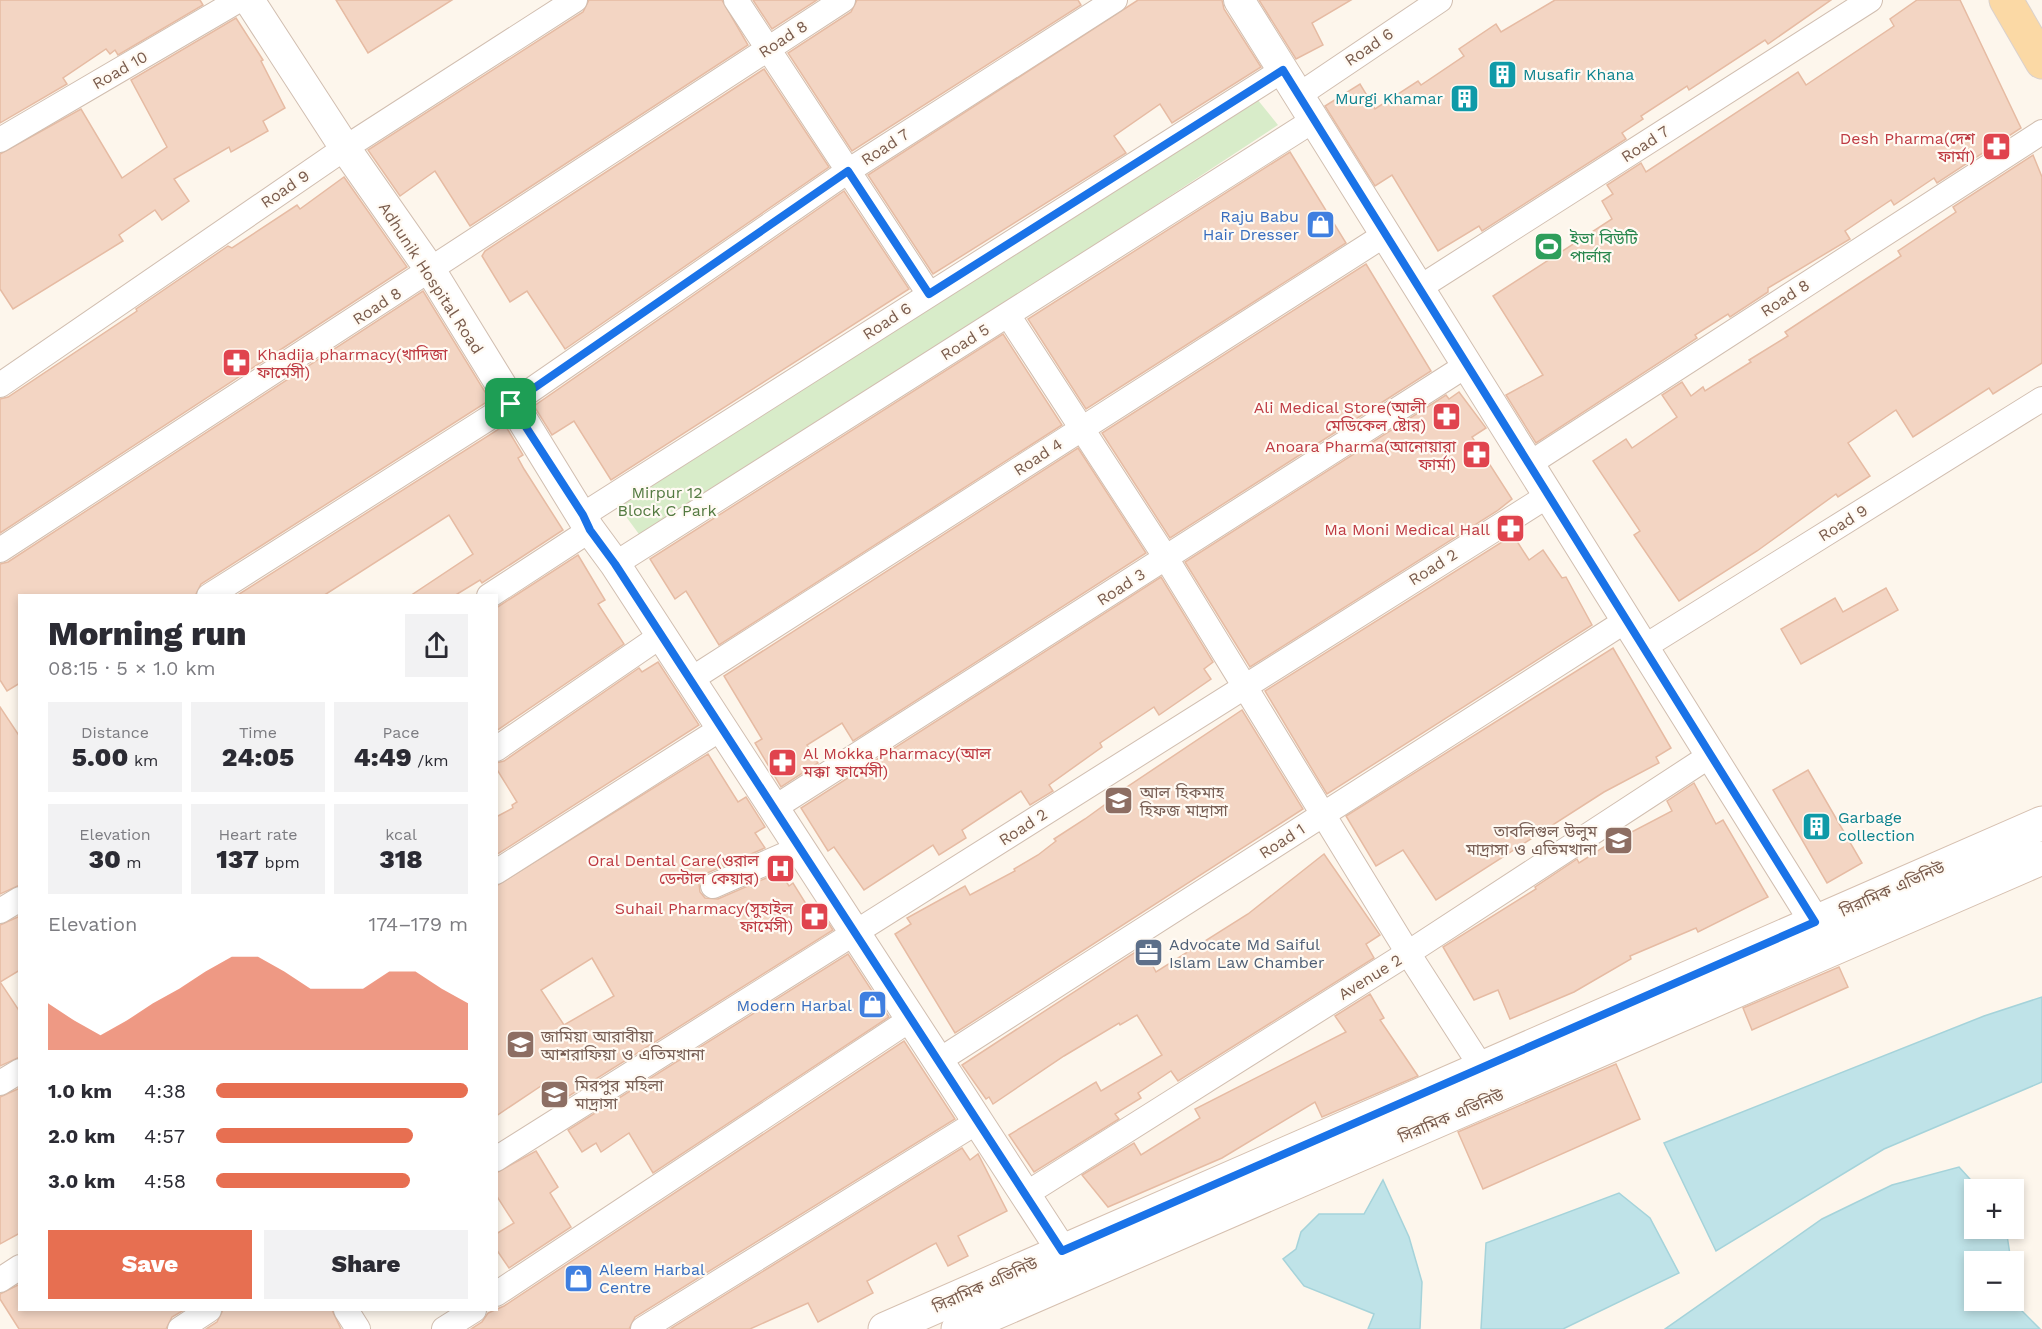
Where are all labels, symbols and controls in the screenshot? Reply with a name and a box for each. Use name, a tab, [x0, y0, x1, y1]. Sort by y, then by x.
street label: Road 8	[755, 16, 811, 62]
street label: Road 6	[1341, 24, 1397, 70]
street label: Road 10	[89, 47, 151, 93]
building icon: Musafir Khana	[1486, 58, 1518, 90]
place label: Musafir Khana	[1523, 65, 1634, 84]
building icon: Murgi Khamar	[1448, 82, 1480, 114]
place label: Murgi Khamar	[1335, 89, 1443, 108]
street label: Road 7	[1618, 122, 1672, 166]
street label: Road 7	[858, 125, 912, 169]
place label: Desh Pharma(দেশ ফার্মা)	[1840, 129, 1976, 166]
pharmacy icon: Desh Pharma(দেশ ফার্মা)	[1980, 131, 2012, 163]
street label: Road 9	[257, 166, 313, 212]
street label: Adhunik Hospital Road	[375, 199, 487, 357]
place label: Raju Babu Hair Dresser	[1203, 207, 1299, 244]
shop icon: Raju Babu Hair Dresser	[1304, 209, 1336, 241]
place label: ইভা বিউটি পার্লার	[1569, 229, 1638, 266]
sports icon: ইভা বিউটি পার্লার	[1533, 231, 1565, 263]
street label: Road 8	[1757, 275, 1813, 321]
street label: Road 8	[349, 283, 405, 329]
street label: Road 6	[859, 298, 915, 344]
street label: Road 5	[937, 320, 993, 364]
place label: Khadija pharmacy(খাদিজা ফার্মেসী)	[256, 345, 448, 382]
pharmacy icon: Khadija pharmacy(খাদিজা ফার্মেসী)	[220, 347, 252, 379]
pin	[485, 378, 536, 429]
icon: arrive	[494, 387, 527, 420]
place label: Ali Medical Store(আলী মেডিকেল ষ্টোর)	[1254, 398, 1427, 435]
pharmacy icon: Ali Medical Store(আলী মেডিকেল ষ্টোর)	[1431, 400, 1463, 432]
street label: Road 4	[1010, 434, 1066, 480]
place label: Anoara Pharma(আনোয়ারা ফার্মা)	[1265, 437, 1457, 474]
pharmacy icon: Anoara Pharma(আনোয়ারা ফার্মা)	[1461, 439, 1493, 471]
park label: Mirpur 12 Block C Park	[618, 483, 716, 520]
street label: Road 9	[1815, 501, 1871, 545]
pharmacy icon: Ma Moni Medical Hall	[1495, 513, 1527, 545]
place label: Ma Moni Medical Hall	[1324, 520, 1490, 539]
street label: Road 2	[1405, 545, 1461, 589]
street label: Road 3	[1093, 564, 1149, 610]
text: Morning run	[48, 614, 247, 653]
button: share	[405, 614, 468, 677]
text: 08:15 · 5 × 1.0 km	[48, 656, 216, 680]
text: Distance	[81, 723, 149, 742]
text: Time	[239, 723, 277, 742]
text: Pace	[382, 723, 420, 742]
text: 5.00	[72, 742, 128, 772]
text: 24:05	[222, 742, 294, 772]
text: 4:49	[354, 742, 412, 772]
place label: Al Mokka Pharmacy(আল মক্কা ফার্মেসী)	[802, 744, 991, 781]
pharmacy icon: Al Mokka Pharmacy(আল মক্কা ফার্মেসী)	[766, 746, 798, 778]
text: km	[128, 751, 158, 770]
text: /km	[412, 751, 448, 770]
place label: আল হিকমাহ হিফজ মাদ্রাসা	[1139, 783, 1229, 820]
school or university icon: আল হিকমাহ হিফজ মাদ্রাসা	[1103, 785, 1135, 817]
street label: Road 2	[995, 804, 1051, 850]
place label: Garbage collection	[1838, 808, 1915, 845]
building icon: Garbage collection	[1801, 810, 1833, 842]
street label: Road 1	[1256, 819, 1308, 863]
place label: তাবলিগুল উলুম মাদ্রাসা ও এতিমখানা	[1465, 822, 1598, 859]
school or university icon: তাবলিগুল উলুম মাদ্রাসা ও এতিমখানা	[1602, 824, 1634, 856]
text: Elevation	[79, 825, 151, 844]
text: Heart rate	[218, 825, 298, 844]
text: kcal	[385, 825, 417, 844]
text: 30	[88, 844, 121, 874]
text: 137	[216, 844, 259, 874]
text: 318	[379, 844, 423, 874]
place label: Oral Dental Care(ওরাল ডেন্টাল কেয়ার)	[587, 851, 759, 888]
text: m	[121, 853, 142, 872]
text: bpm	[259, 853, 300, 872]
hospital icon: Oral Dental Care(ওরাল ডেন্টাল কেয়ার)	[764, 853, 796, 885]
street label: সিরামিক এভিনিউ	[1836, 857, 1948, 921]
place label: Suhail Pharmacy(সুহাইল ফার্মেসী)	[615, 899, 793, 936]
pharmacy icon: Suhail Pharmacy(সুহাইল ফার্মেসী)	[798, 901, 830, 933]
text: Elevation	[48, 912, 137, 936]
text: 174–179 m	[368, 912, 468, 936]
place label: Advocate Md Saiful Islam Law Chamber	[1169, 935, 1325, 972]
office icon: Advocate Md Saiful Islam Law Chamber	[1132, 937, 1164, 969]
street label: Avenue 2	[1335, 950, 1405, 1004]
shop icon: Modern Harbal	[857, 989, 889, 1021]
place label: Modern Harbal	[736, 996, 852, 1015]
place label: জামিয়া আরাবীয়া আশরাফিয়া ও এতিমখানা	[540, 1027, 705, 1064]
school or university icon: জামিয়া আরাবীয়া আশরাফিয়া ও এতিমখানা	[504, 1029, 536, 1061]
place label: মিরপুর মহিলা মাদ্রাসা	[574, 1076, 664, 1113]
school or university icon: মিরপুর মহিলা মাদ্রাসা	[538, 1078, 570, 1110]
text: 1.0 km	[48, 1079, 112, 1103]
text: 4:38	[144, 1079, 186, 1103]
street label: সিরামিক এভিনিউ	[1394, 1085, 1507, 1147]
text: 2.0 km	[48, 1124, 115, 1148]
text: 4:57	[144, 1124, 185, 1148]
text: 3.0 km	[48, 1169, 115, 1193]
text: 4:58	[144, 1169, 186, 1193]
map controls	[1964, 1179, 2024, 1311]
button: +	[1964, 1179, 2024, 1239]
button: Save	[48, 1230, 252, 1299]
button: Share	[264, 1230, 468, 1299]
button: −	[1964, 1251, 2024, 1311]
street label: সিরামিক এভিনিউ	[929, 1253, 1041, 1317]
place label: Aleem Harbal Centre	[599, 1260, 705, 1297]
shop icon: Aleem Harbal Centre	[562, 1262, 594, 1294]

